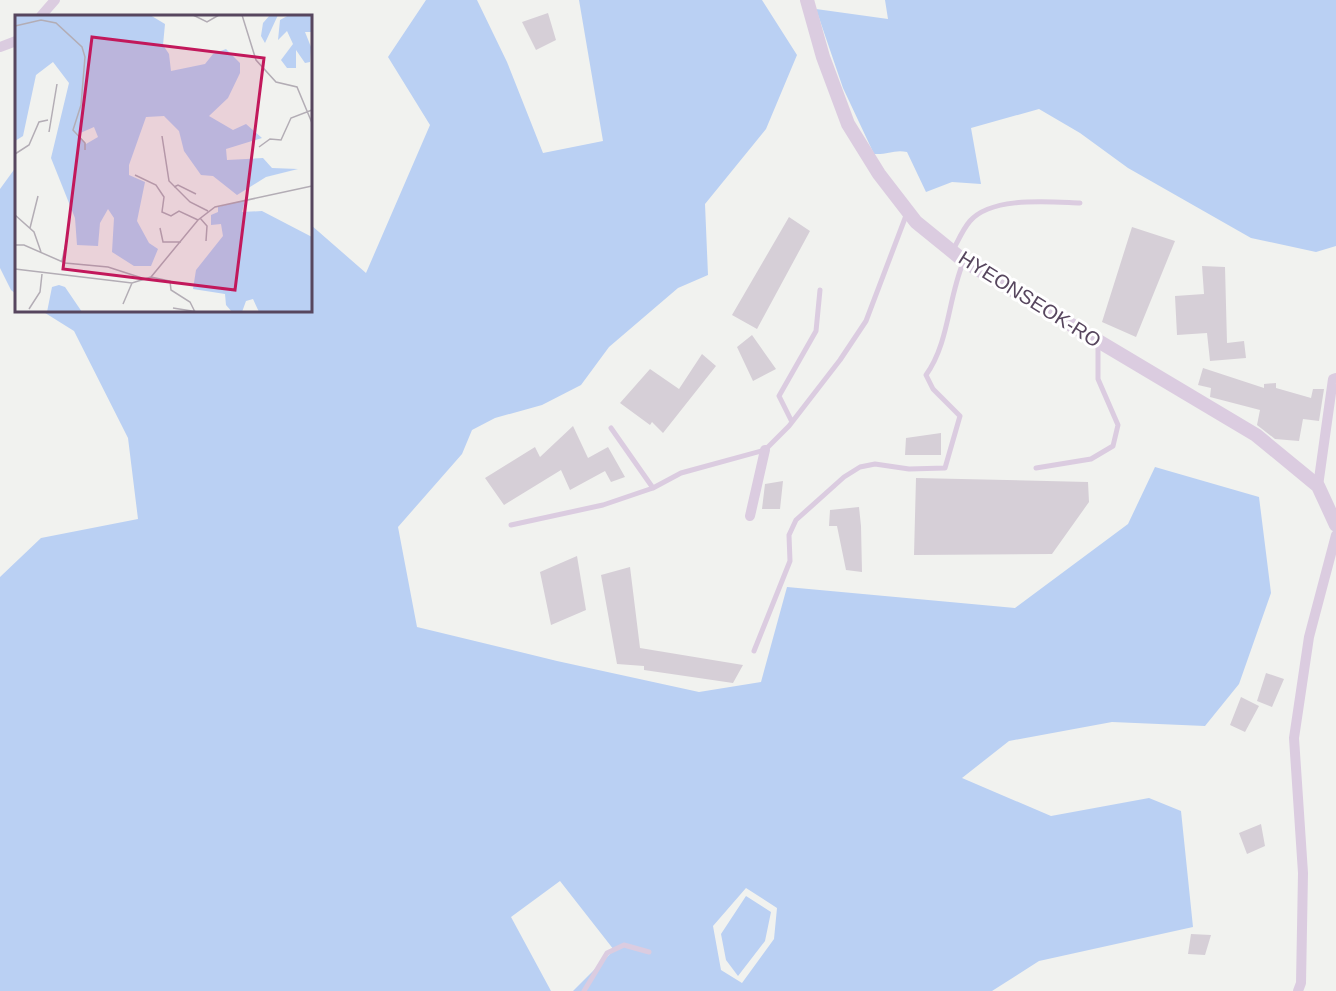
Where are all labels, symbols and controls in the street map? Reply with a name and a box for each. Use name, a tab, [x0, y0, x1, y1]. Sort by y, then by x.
inset map	[15, 15, 312, 312]
street label: HYEONSEOK-RO	[955, 246, 1105, 352]

